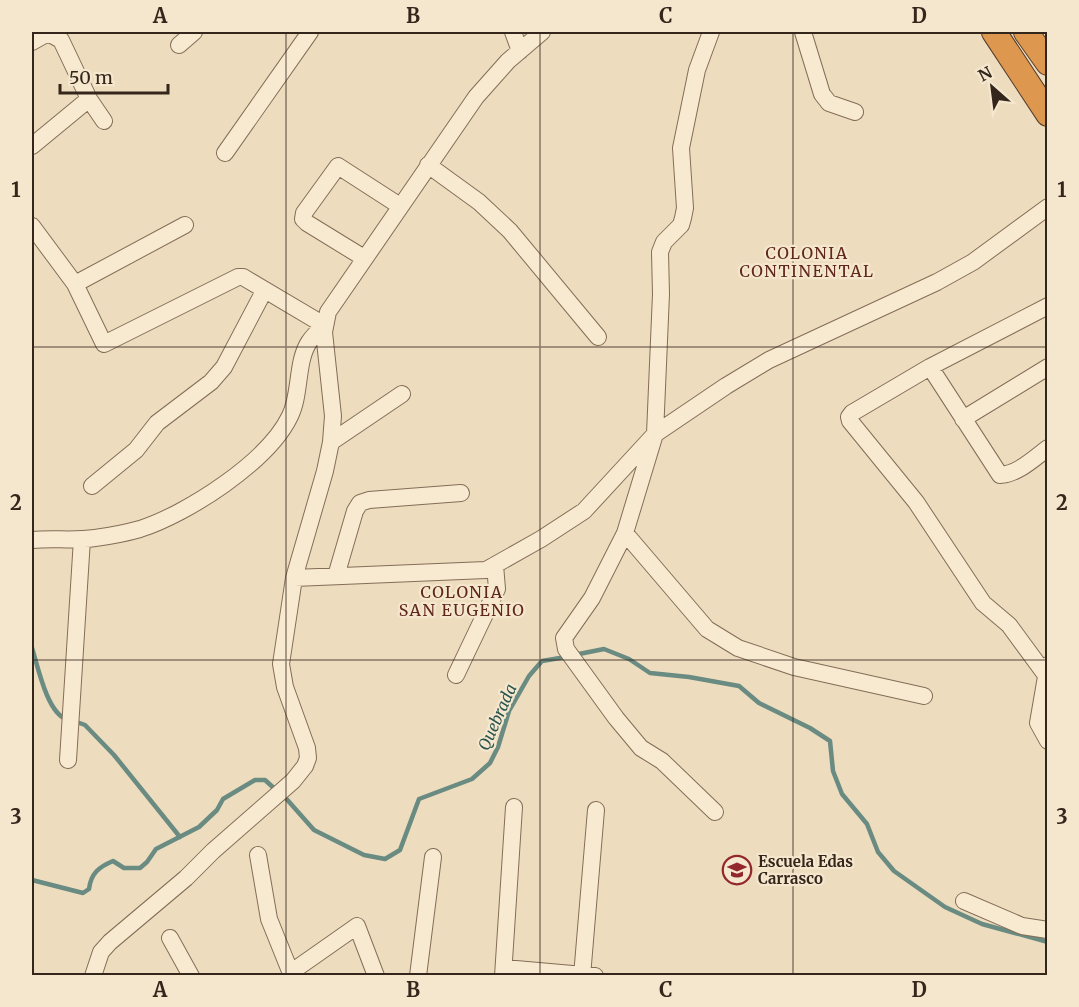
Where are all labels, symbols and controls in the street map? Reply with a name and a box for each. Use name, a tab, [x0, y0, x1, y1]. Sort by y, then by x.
text: A	[152, 3, 168, 28]
text: B	[406, 3, 420, 28]
text: C	[659, 3, 673, 28]
text: D	[911, 3, 927, 28]
scale bar	[60, 57, 168, 95]
north arrow	[962, 57, 1022, 117]
text: N	[975, 62, 996, 86]
text: 50 m	[69, 66, 113, 89]
text: 1	[11, 177, 21, 202]
text: 1	[1057, 177, 1067, 202]
district label: COLONIA CONTINENTAL	[740, 243, 875, 281]
text: 2	[10, 490, 22, 515]
text: 2	[1056, 490, 1068, 515]
district label: COLONIA SAN EUGENIO	[399, 582, 525, 620]
water label: Quebrada	[473, 681, 521, 753]
text: 3	[10, 804, 22, 829]
text: 3	[1056, 804, 1068, 829]
place label: Escuela Edas Carrasco	[758, 852, 853, 888]
school or university icon: Escuela Edas Carrasco	[721, 854, 753, 886]
text: A	[152, 977, 168, 1002]
text: B	[406, 977, 420, 1002]
text: C	[659, 977, 673, 1002]
text: D	[911, 977, 927, 1002]

